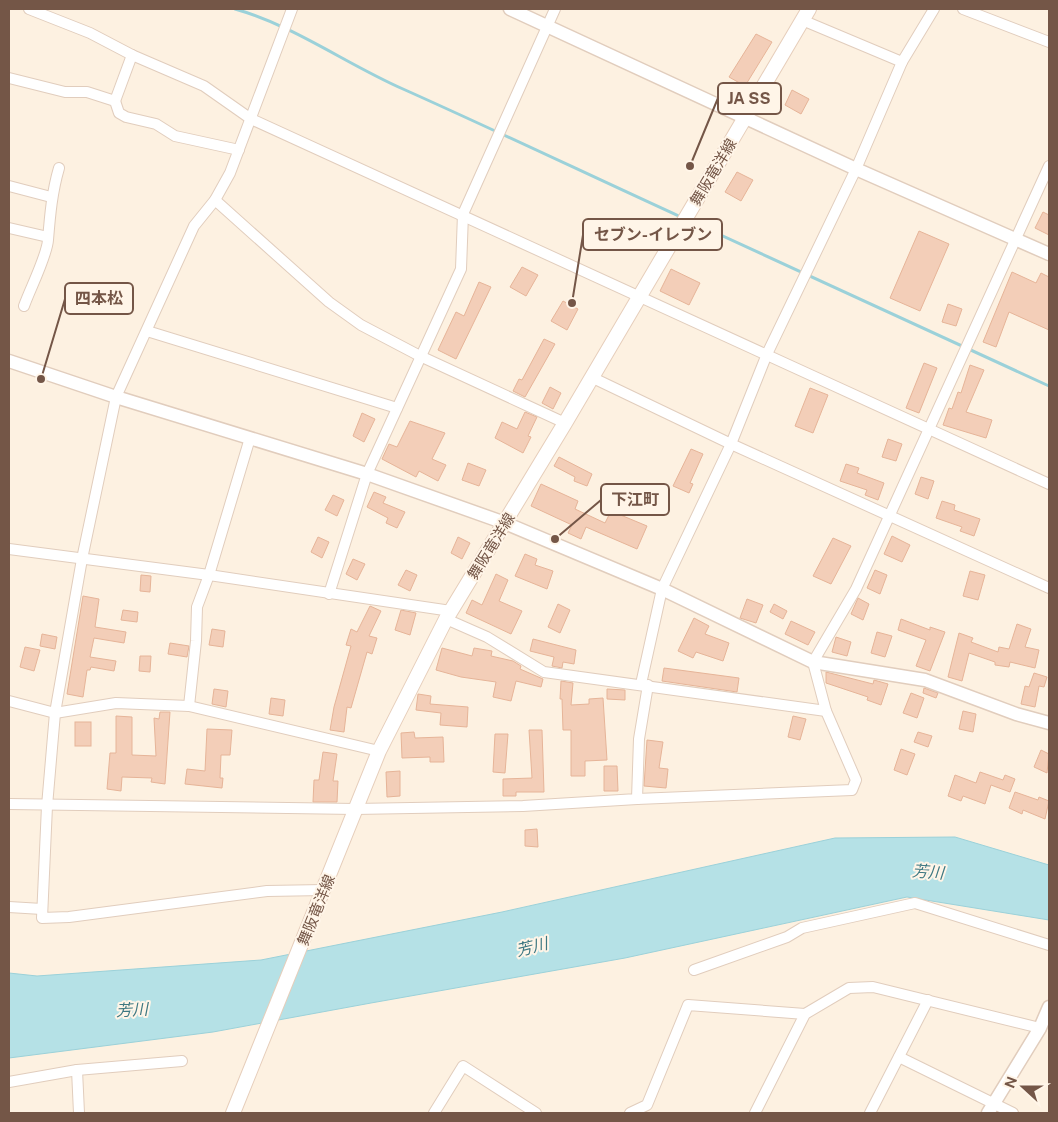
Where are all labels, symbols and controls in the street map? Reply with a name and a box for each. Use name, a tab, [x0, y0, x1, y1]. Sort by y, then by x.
callout: JA SS	[718, 83, 781, 114]
text: JA SS	[727, 89, 771, 108]
street label: 舞阪竜洋線	[686, 135, 740, 209]
callout: セブン-イレブン	[583, 219, 722, 250]
text: セブン-イレブン	[594, 225, 712, 244]
callout: 四本松	[65, 283, 133, 314]
text: 四本松	[75, 289, 123, 308]
callout: 下江町	[601, 484, 669, 515]
text: 下江町	[611, 490, 659, 509]
street label: 舞阪竜洋線	[464, 510, 518, 582]
water label: 芳川	[911, 861, 947, 883]
street label: 舞阪竜洋線	[294, 872, 338, 948]
water label: 芳川	[514, 933, 552, 960]
water label: 芳川	[116, 1000, 150, 1020]
north arrow	[998, 1062, 1048, 1112]
text: N	[1001, 1074, 1020, 1090]

